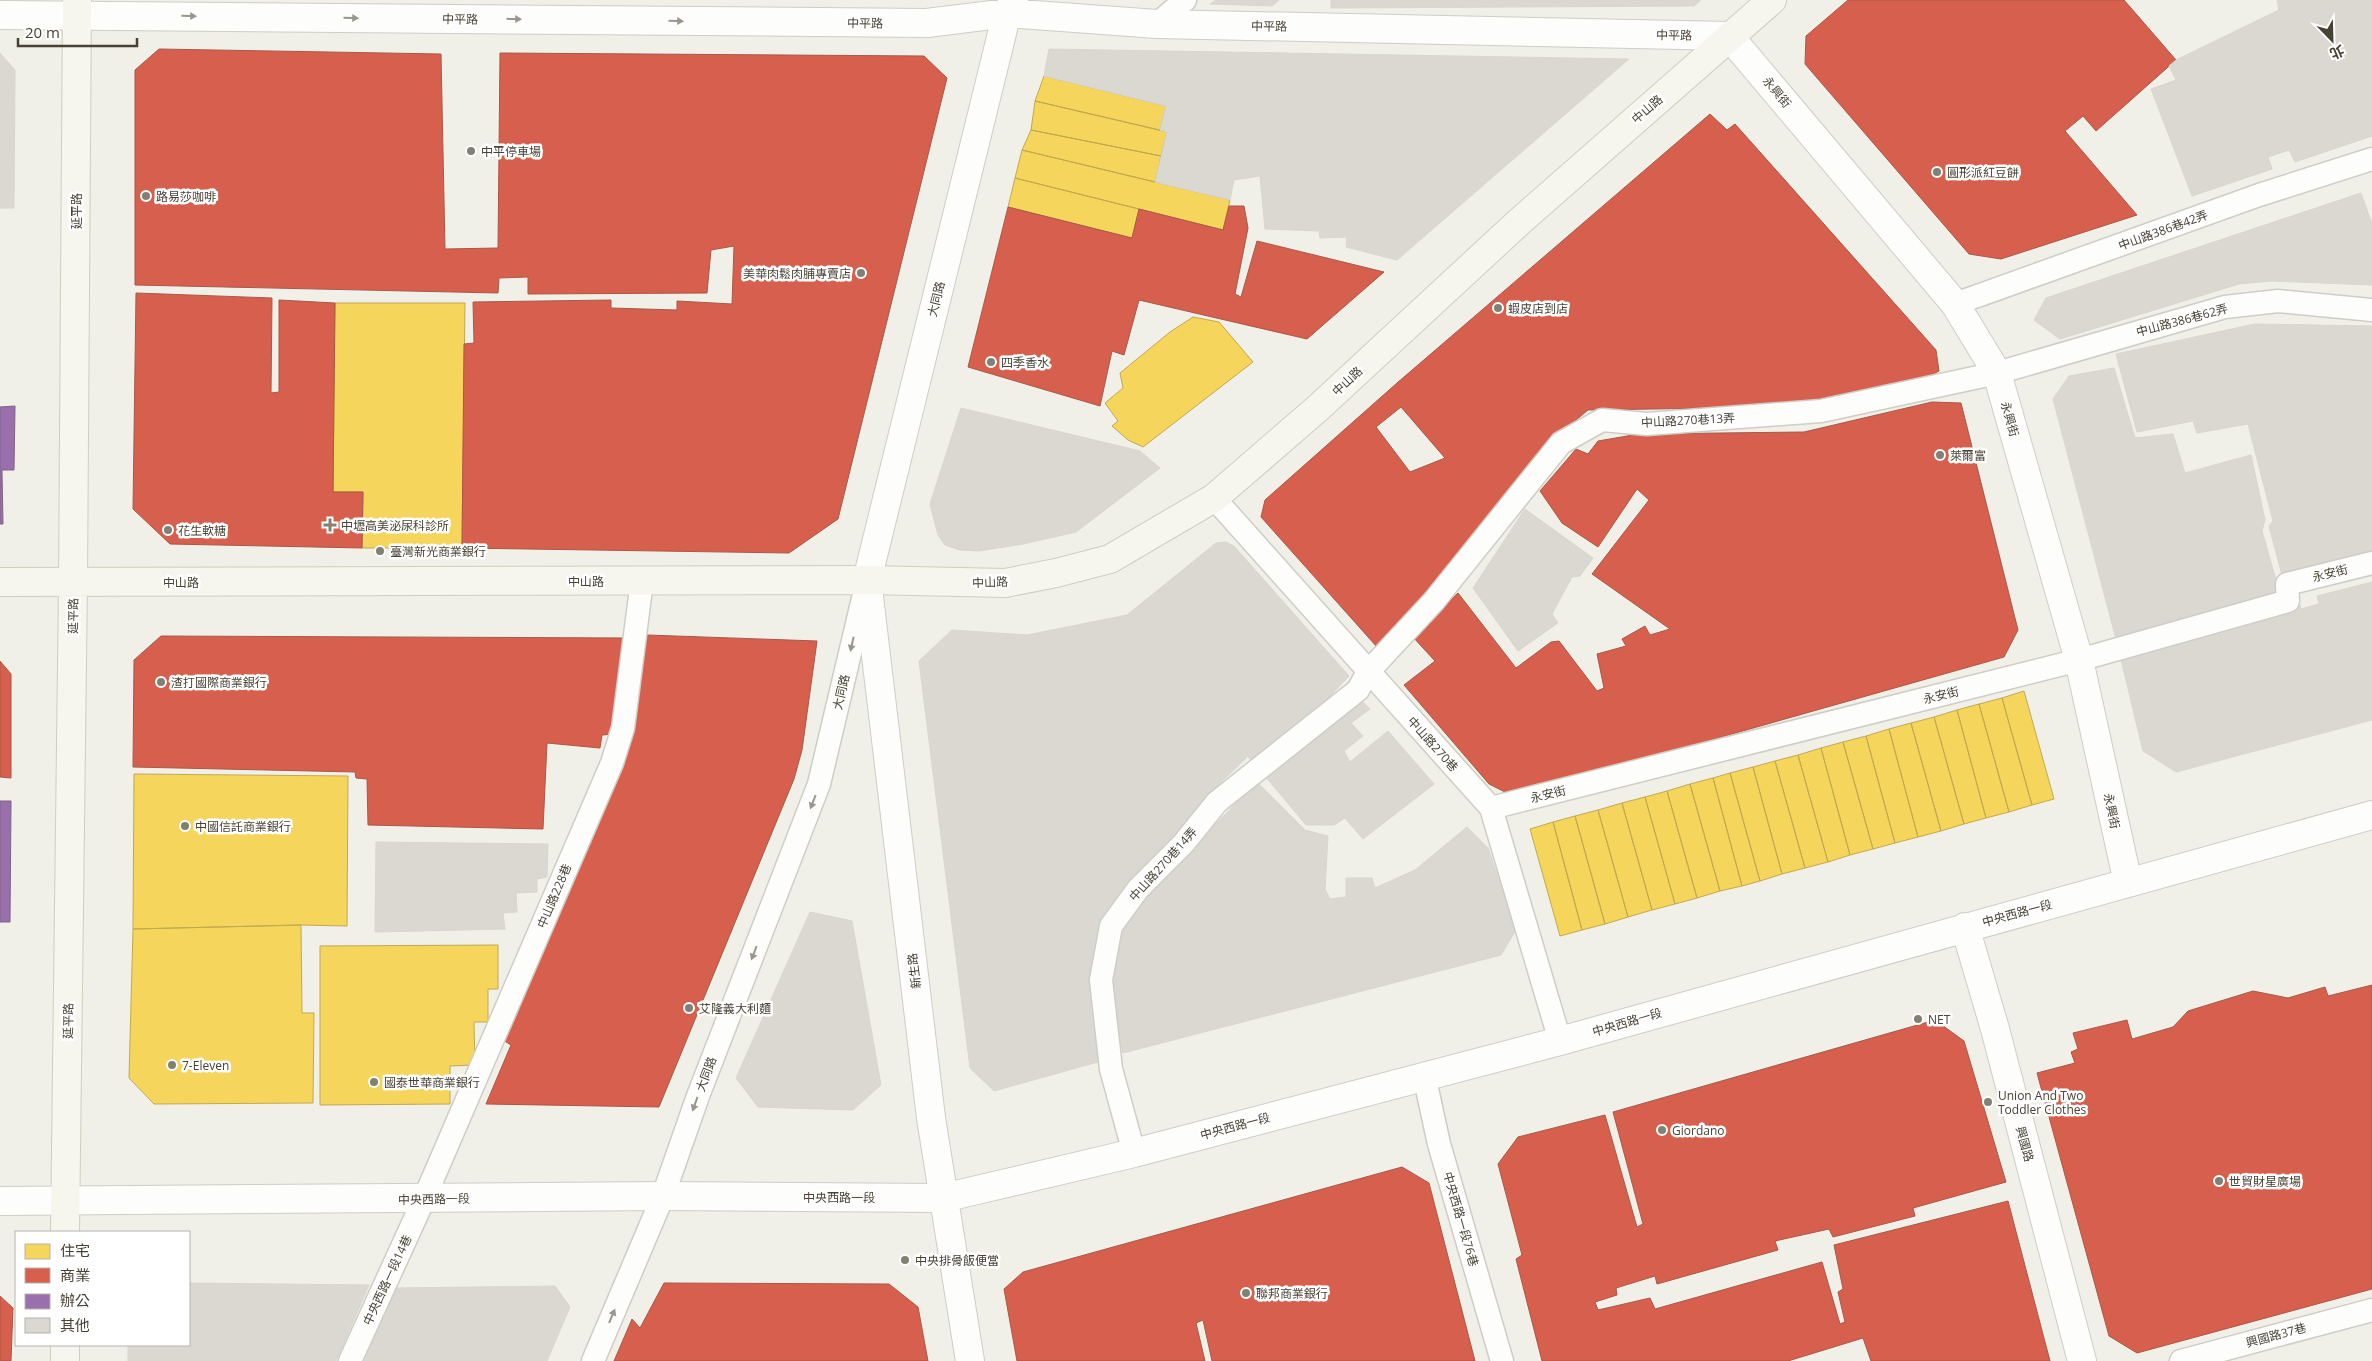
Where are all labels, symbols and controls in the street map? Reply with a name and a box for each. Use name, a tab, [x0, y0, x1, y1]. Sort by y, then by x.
street label: 中平路	[442, 10, 478, 28]
one-way arrow	[181, 12, 197, 20]
one-way arrow	[343, 14, 359, 22]
street label: 中平路	[847, 14, 883, 32]
scale bar	[18, 15, 136, 47]
one-way arrow	[506, 15, 522, 23]
north arrow	[2307, 15, 2357, 65]
one-way arrow	[668, 17, 684, 25]
street label: 中平路	[1251, 17, 1287, 35]
text: 20 m	[25, 22, 60, 42]
street label: 中平路	[1656, 26, 1692, 44]
text: 北	[2327, 41, 2347, 64]
street label: 永興街	[1759, 73, 1795, 111]
street label: 中山路	[1628, 91, 1666, 127]
place label: 中平停車場	[481, 143, 541, 160]
marker: 中平停車場	[465, 145, 477, 157]
place label: 圓形派紅豆餅	[1947, 164, 2019, 181]
marker: 圓形派紅豆餅	[1931, 166, 1943, 178]
place label: 路易莎咖啡	[156, 188, 216, 205]
marker: 路易莎咖啡	[140, 190, 152, 202]
street label: 延平路	[68, 193, 85, 229]
street label: 中山路386巷42弄	[2116, 206, 2210, 254]
place label: 美華肉鬆肉脯專賣店	[743, 265, 851, 282]
marker: 美華肉鬆肉脯專賣店	[855, 267, 867, 279]
street label: 大同路	[923, 279, 949, 319]
place label: 蝦皮店到店	[1508, 300, 1568, 317]
street label: 中山路386巷62弄	[2134, 300, 2230, 340]
marker: 蝦皮店到店	[1492, 302, 1504, 314]
place label: 四季香水	[1001, 354, 1049, 371]
marker: 四季香水	[985, 356, 997, 368]
street label: 中山路	[1328, 363, 1366, 399]
street label: 永興街	[1997, 399, 2023, 439]
street label: 中山路270巷13弄	[1640, 409, 1736, 431]
place label: 萊爾富	[1950, 447, 1986, 464]
marker: 萊爾富	[1934, 449, 1946, 461]
place label: 中壢高美泌尿科診所	[341, 517, 449, 534]
marker: 中壢高美泌尿科診所	[323, 518, 337, 532]
place label: 花生軟糖	[178, 522, 226, 539]
marker: 花生軟糖	[162, 524, 174, 536]
place label: 臺灣新光商業銀行	[390, 543, 486, 560]
marker: 臺灣新光商業銀行	[374, 545, 386, 557]
street label: 永安街	[2310, 560, 2350, 586]
street label: 中山路	[568, 573, 604, 590]
street label: 中山路	[972, 573, 1008, 591]
street label: 中山路	[163, 574, 199, 591]
street label: 延平路	[64, 598, 82, 634]
one-way arrow	[848, 637, 856, 652]
street label: 大同路	[829, 673, 853, 711]
place label: 渣打國際商業銀行	[171, 674, 267, 691]
marker: 渣打國際商業銀行	[155, 676, 167, 688]
street label: 永安街	[1921, 682, 1961, 708]
street label: 中山路270巷	[1404, 713, 1462, 775]
street label: 永安街	[1528, 781, 1568, 807]
street label: 永興街	[2100, 792, 2124, 830]
one-way arrow	[808, 795, 816, 809]
place label: 中國信託商業銀行	[195, 818, 291, 835]
marker: 中國信託商業銀行	[179, 820, 191, 832]
street label: 中山路270巷14弄	[1125, 823, 1201, 905]
street label: 中山路228巷	[533, 861, 575, 931]
street label: 中央西路一段	[1980, 895, 2054, 931]
one-way arrow	[749, 946, 757, 960]
street label: 新生路	[903, 952, 925, 990]
place label: 艾隆義大利麵	[699, 1000, 771, 1017]
marker: 艾隆義大利麵	[683, 1002, 695, 1014]
street label: 延平路	[59, 1003, 77, 1039]
street label: 中央西路一段	[1590, 1004, 1664, 1040]
place label: NET	[1928, 1011, 1951, 1028]
marker: NET	[1912, 1013, 1924, 1025]
street label: 大同路	[692, 1054, 720, 1094]
place label: 7-Eleven	[182, 1057, 229, 1074]
marker: 7-Eleven	[166, 1059, 178, 1071]
place label: 國泰世華商業銀行	[384, 1074, 480, 1091]
marker: 國泰世華商業銀行	[368, 1076, 380, 1088]
place label: Union And Two Toddler Clothes	[1998, 1087, 2086, 1118]
marker: Union And Two Toddler Clothes	[1982, 1096, 1994, 1108]
one-way arrow	[691, 1097, 698, 1112]
street label: 中央西路一段	[1198, 1108, 1272, 1144]
place label: Giordano	[1672, 1122, 1724, 1139]
marker: Giordano	[1656, 1124, 1668, 1136]
street label: 興國路	[2012, 1124, 2038, 1164]
street label: 中央西路一段76巷	[1439, 1170, 1483, 1268]
place label: 世貿財星廣場	[2229, 1173, 2301, 1190]
marker: 世貿財星廣場	[2213, 1175, 2225, 1187]
street label: 中央西路一段	[803, 1189, 875, 1206]
street label: 中央西路一段	[398, 1190, 470, 1208]
legend	[15, 1231, 190, 1346]
street label: 中央西路一段14巷	[359, 1232, 415, 1328]
text: 住宅	[60, 1240, 90, 1260]
place label: 中央排骨飯便當	[915, 1252, 999, 1269]
marker: 中央排骨飯便當	[899, 1254, 911, 1266]
text: 商業	[60, 1265, 90, 1285]
place label: 聯邦商業銀行	[1256, 1285, 1328, 1302]
marker: 聯邦商業銀行	[1240, 1287, 1252, 1299]
text: 辦公	[60, 1290, 90, 1310]
one-way arrow	[609, 1309, 617, 1323]
text: 其他	[60, 1315, 90, 1335]
street label: 興國路37巷	[2244, 1319, 2308, 1351]

